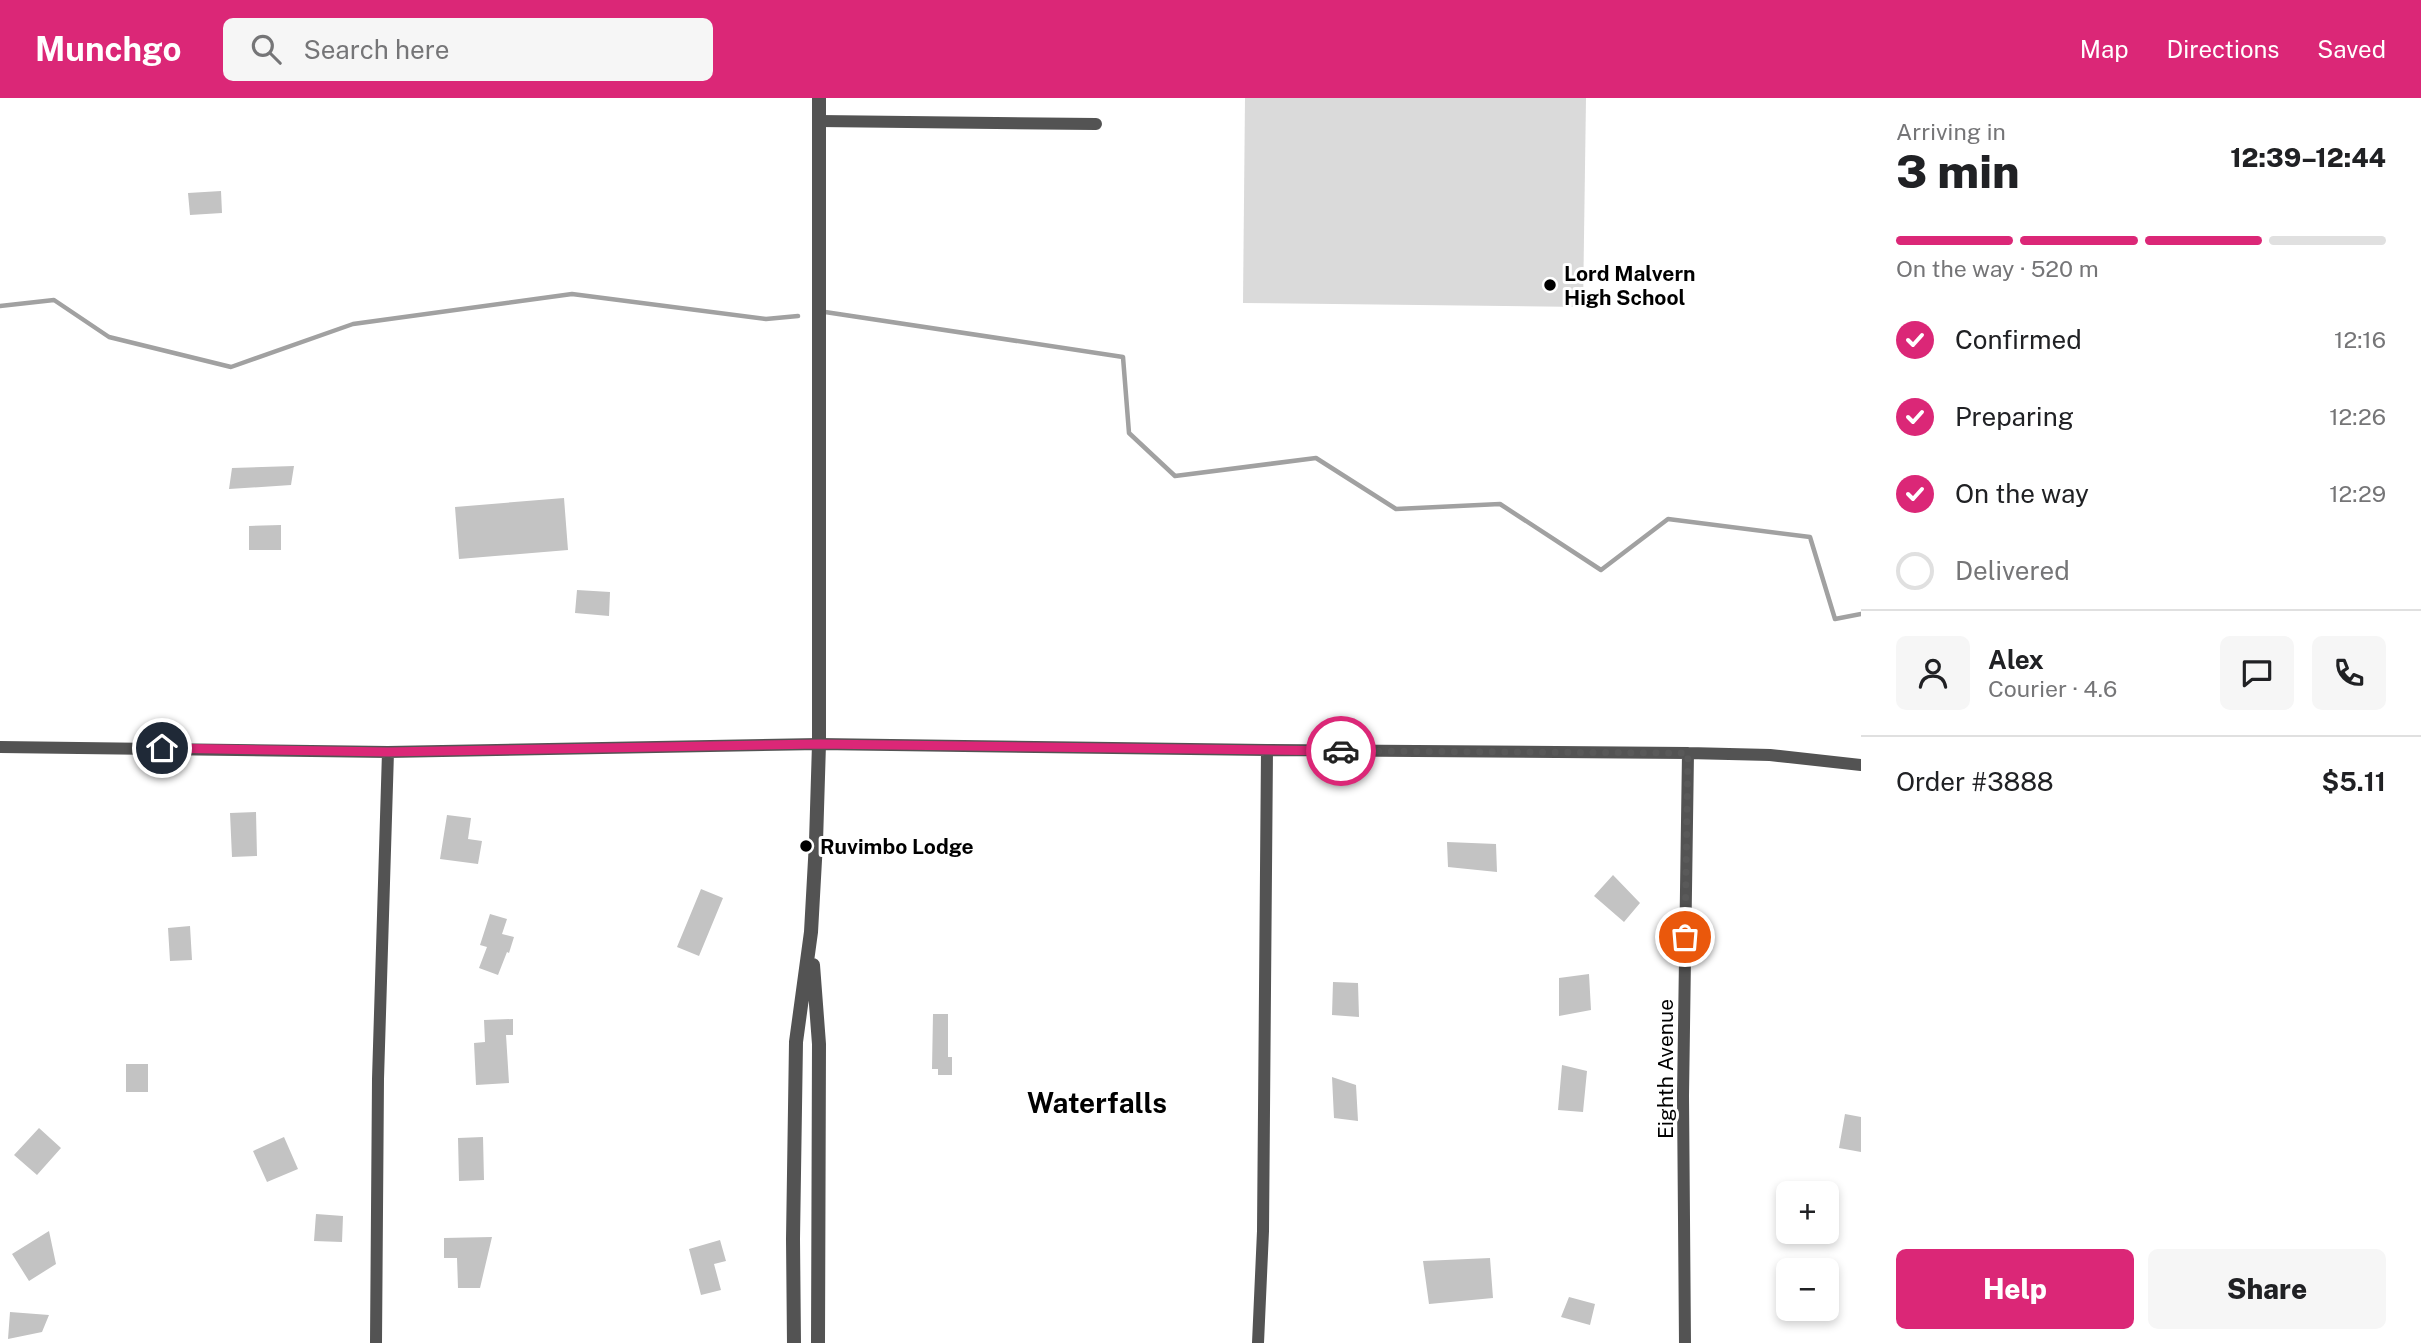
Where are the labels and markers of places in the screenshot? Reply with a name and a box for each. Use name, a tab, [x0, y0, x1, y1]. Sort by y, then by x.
place label: Lord Malvern High School	[1564, 261, 1695, 310]
marker: Lord Malvern High School	[1542, 277, 1558, 293]
pin	[132, 718, 192, 778]
place label: Ruvimbo Lodge	[820, 834, 974, 859]
marker: Ruvimbo Lodge	[798, 838, 814, 854]
pin	[1655, 907, 1715, 967]

